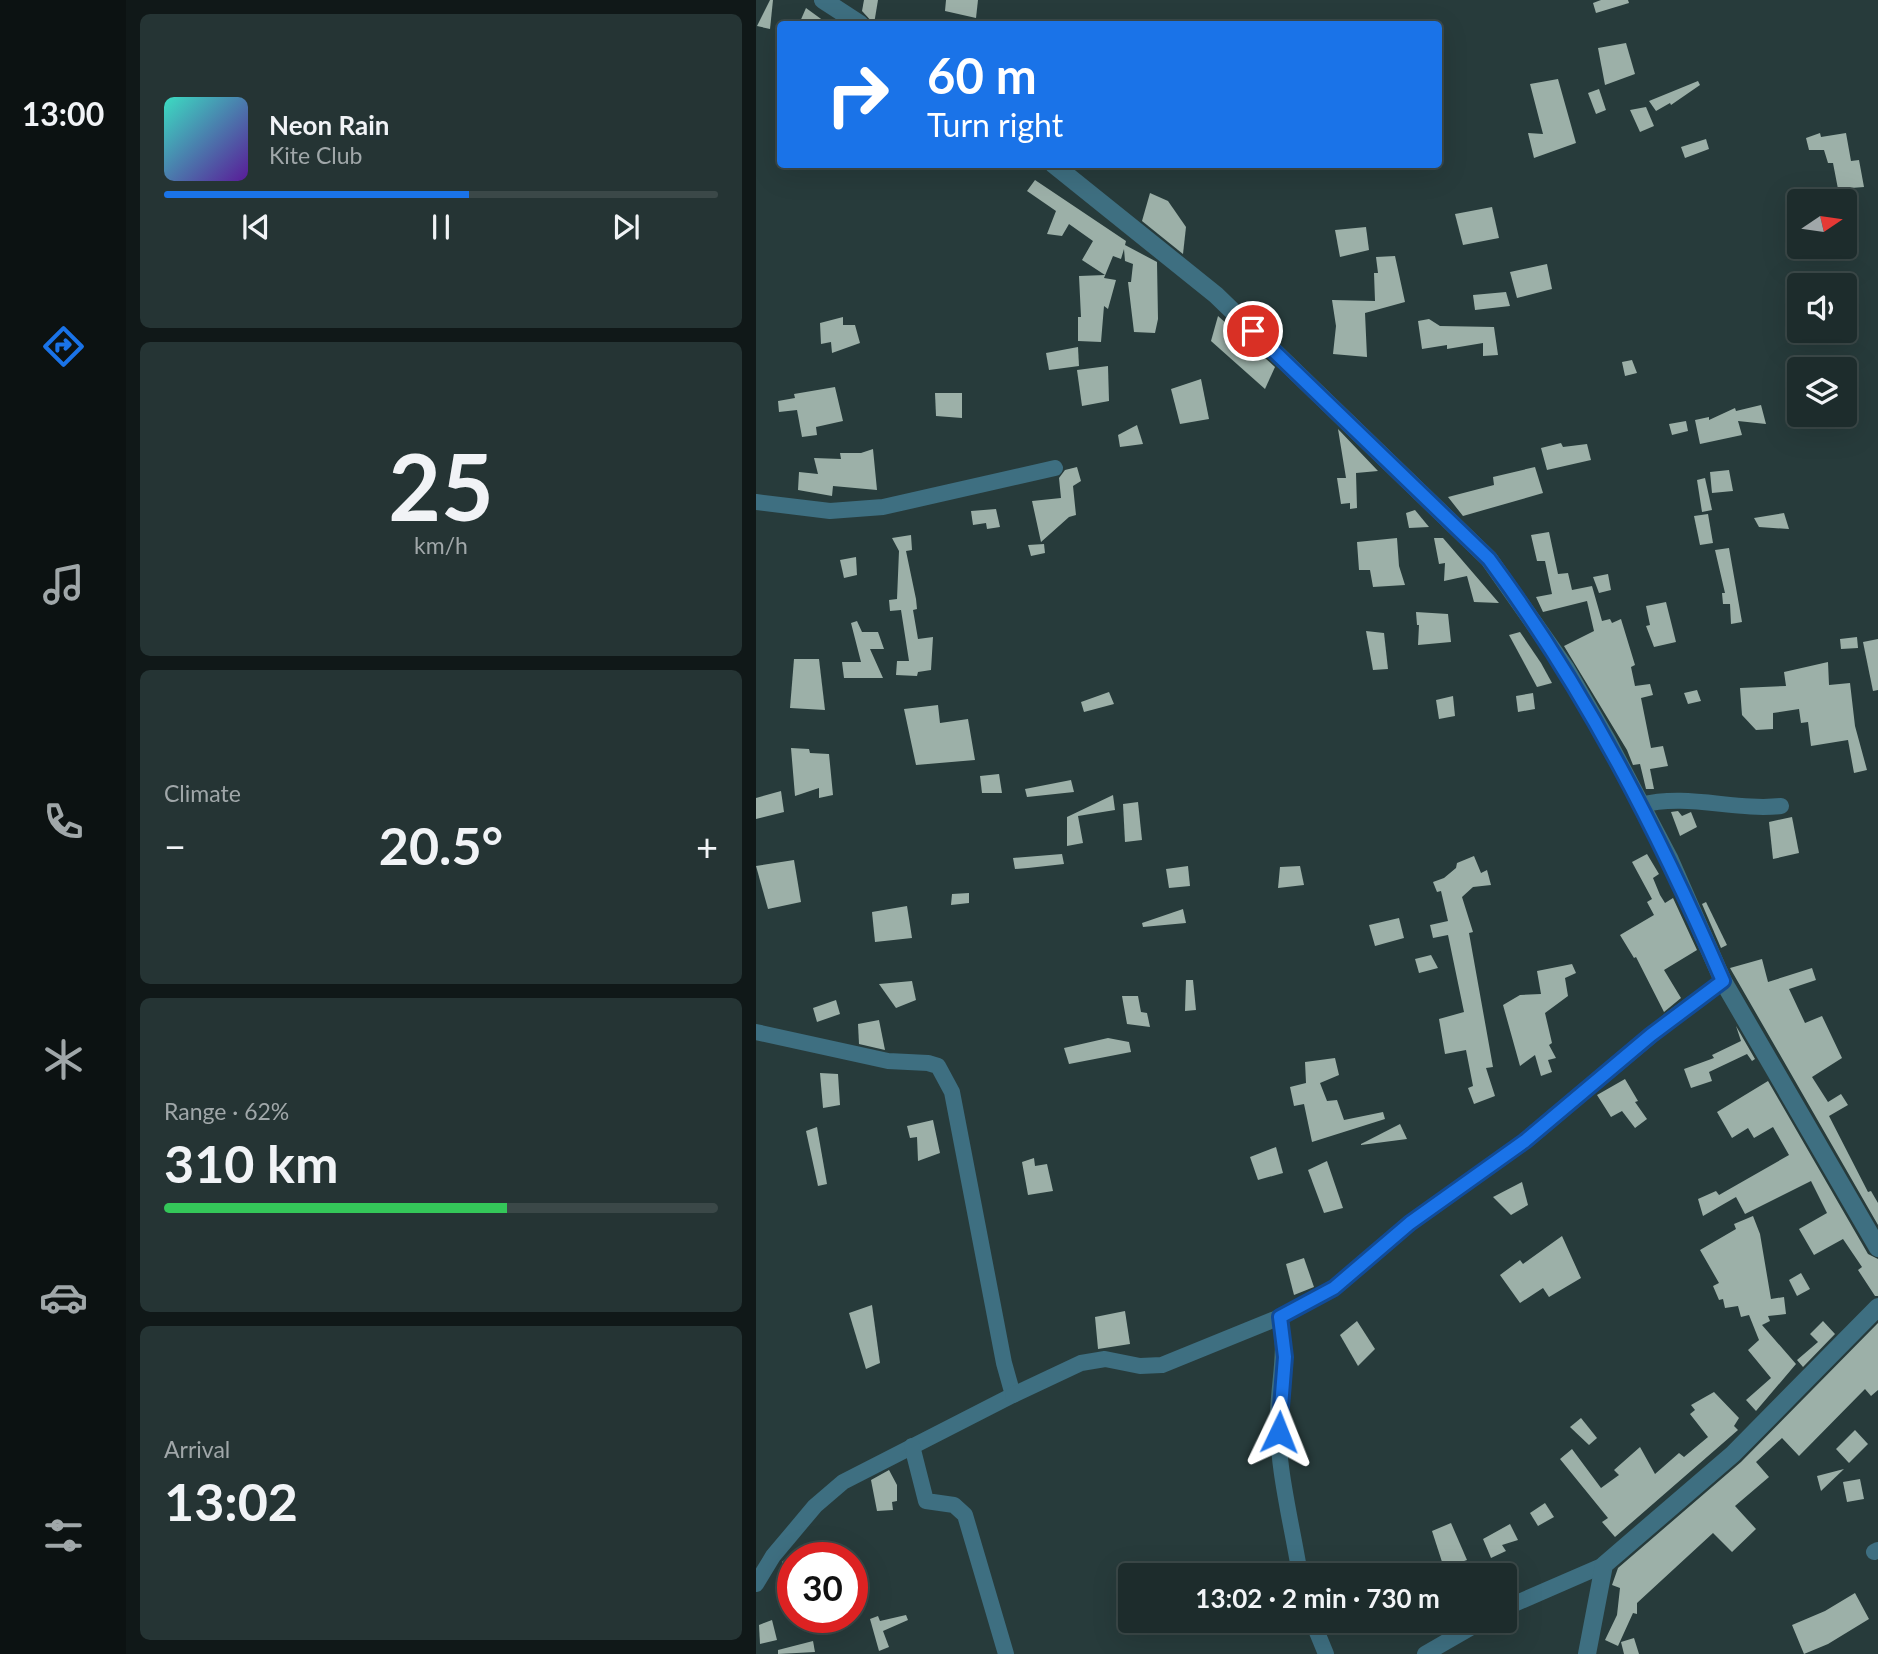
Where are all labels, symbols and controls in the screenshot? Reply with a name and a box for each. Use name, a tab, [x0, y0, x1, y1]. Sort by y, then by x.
text: 60 m	[927, 46, 1037, 104]
icon: right	[812, 49, 903, 140]
text: 13:00	[22, 94, 104, 133]
text: Turn right	[927, 105, 1063, 144]
text: Neon Rain	[269, 109, 389, 141]
text: Kite Club	[269, 141, 362, 169]
north arrow	[1787, 189, 1857, 259]
map controls	[1787, 189, 1857, 427]
icon: previous	[237, 208, 275, 246]
icon: pause	[422, 208, 460, 246]
icon: next	[607, 208, 645, 246]
button: sound	[1787, 273, 1857, 343]
pin	[1223, 301, 1283, 361]
icon: arrive	[1234, 312, 1272, 350]
icon: directions	[39, 322, 88, 371]
button: layers	[1787, 357, 1857, 427]
text: 25	[388, 431, 494, 540]
text: km/h	[414, 531, 468, 559]
icon: music	[39, 560, 88, 609]
text: Climate	[164, 779, 241, 807]
icon: phone	[39, 797, 88, 846]
text: 20.5°	[379, 814, 503, 876]
text: −	[164, 823, 186, 869]
text: +	[696, 823, 718, 869]
icon: climate	[39, 1035, 88, 1084]
text: Range · 62%	[164, 1097, 289, 1125]
text: 310 km	[164, 1132, 338, 1194]
icon: car	[39, 1273, 88, 1322]
position arrow	[1242, 1395, 1316, 1469]
text: Arrival	[164, 1435, 230, 1463]
text: 13:02	[164, 1470, 298, 1532]
icon: filters	[39, 1511, 88, 1560]
speed limit sign: 30	[777, 1542, 868, 1633]
text: 13:02 · 2 min · 730 m	[1195, 1582, 1440, 1614]

